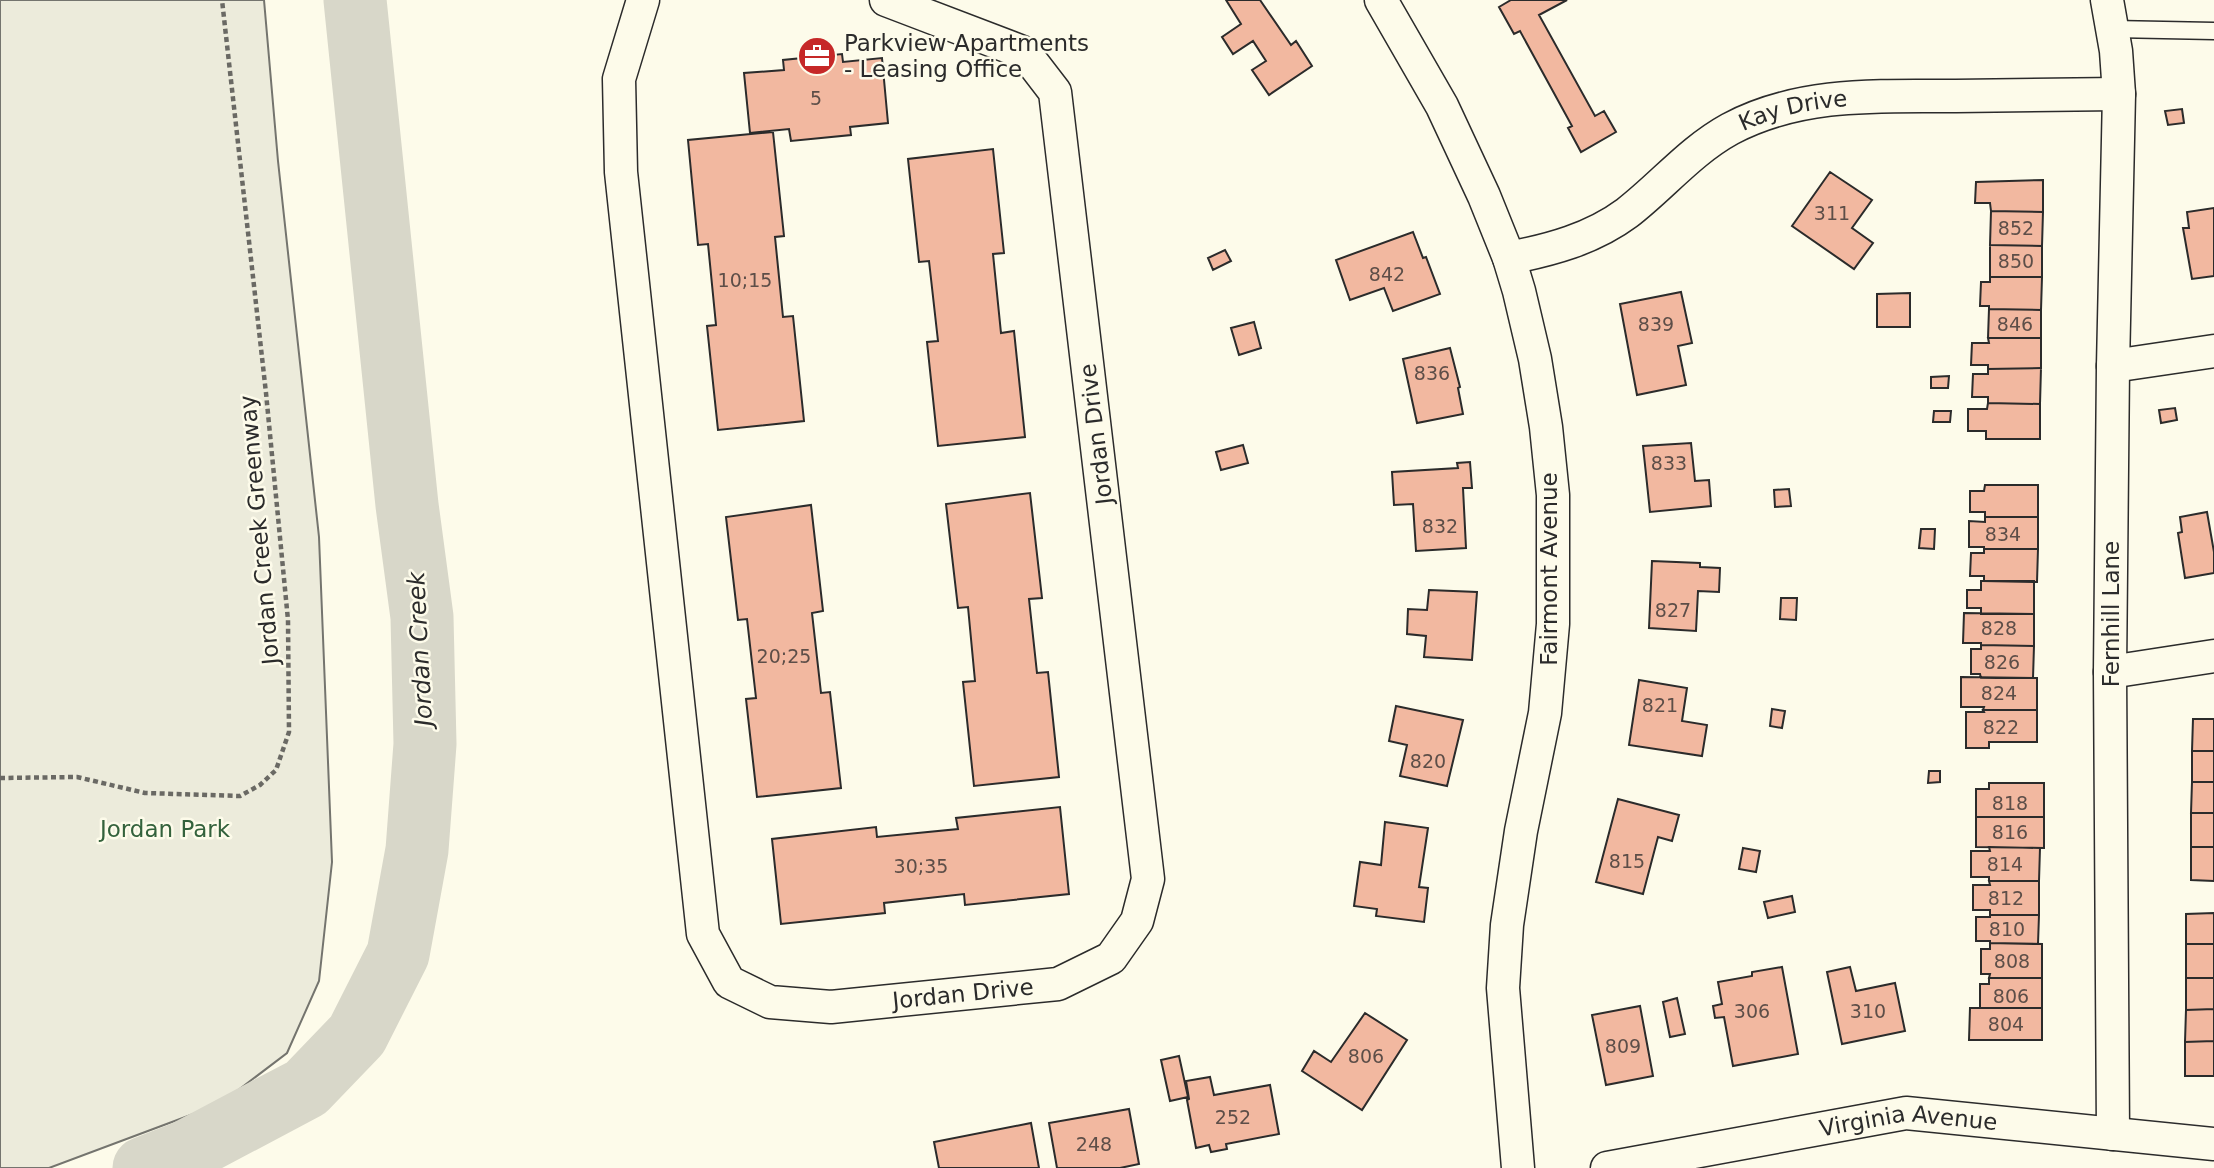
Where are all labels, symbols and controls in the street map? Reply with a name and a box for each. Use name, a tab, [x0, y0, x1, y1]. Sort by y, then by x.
place label: Parkview Apartments - Leasing Office	[844, 30, 1089, 82]
office icon: Parkview Apartments - Leasing Office	[796, 35, 838, 77]
street label: Kay Drive	[1735, 85, 1848, 136]
house number: 5	[810, 87, 822, 109]
house number: 311	[1814, 202, 1850, 224]
house number: 852	[1998, 217, 2034, 239]
house number: 850	[1998, 250, 2034, 272]
house number: 842	[1369, 263, 1405, 285]
house number: 10;15	[718, 269, 772, 291]
house number: 839	[1638, 313, 1674, 335]
house number: 846	[1997, 313, 2033, 335]
street label: Jordan Drive	[1074, 362, 1118, 508]
house number: 836	[1414, 362, 1450, 384]
street label: Jordan Creek Greenway	[234, 394, 284, 668]
house number: 833	[1651, 452, 1687, 474]
street label: Fairmont Avenue	[1536, 472, 1562, 666]
house number: 832	[1422, 515, 1458, 537]
house number: 834	[1985, 523, 2021, 545]
street label: Fernhill Lane	[2098, 541, 2124, 687]
water label: Jordan Creek	[402, 570, 438, 731]
house number: 827	[1655, 599, 1691, 621]
house number: 828	[1981, 617, 2017, 639]
house number: 20;25	[757, 645, 811, 667]
house number: 826	[1984, 651, 2020, 673]
house number: 824	[1981, 682, 2017, 704]
house number: 821	[1642, 694, 1678, 716]
house number: 822	[1983, 716, 2019, 738]
house number: 820	[1410, 750, 1446, 772]
house number: 818	[1992, 792, 2028, 814]
park label: Jordan Park	[98, 816, 231, 842]
house number: 816	[1992, 821, 2028, 843]
house number: 815	[1609, 850, 1645, 872]
house number: 814	[1987, 853, 2023, 875]
house number: 30;35	[894, 855, 948, 877]
house number: 812	[1988, 887, 2024, 909]
house number: 810	[1989, 918, 2025, 940]
house number: 808	[1994, 950, 2030, 972]
street label: Jordan Drive	[889, 974, 1035, 1014]
house number: 806	[1993, 985, 2029, 1007]
house number: 306	[1734, 1000, 1770, 1022]
house number: 310	[1850, 1000, 1886, 1022]
house number: 804	[1988, 1013, 2024, 1035]
house number: 809	[1605, 1035, 1641, 1057]
house number: 806	[1348, 1045, 1384, 1067]
street label: Virginia Avenue	[1817, 1100, 1999, 1142]
house number: 252	[1215, 1106, 1251, 1128]
house number: 248	[1076, 1133, 1112, 1155]

